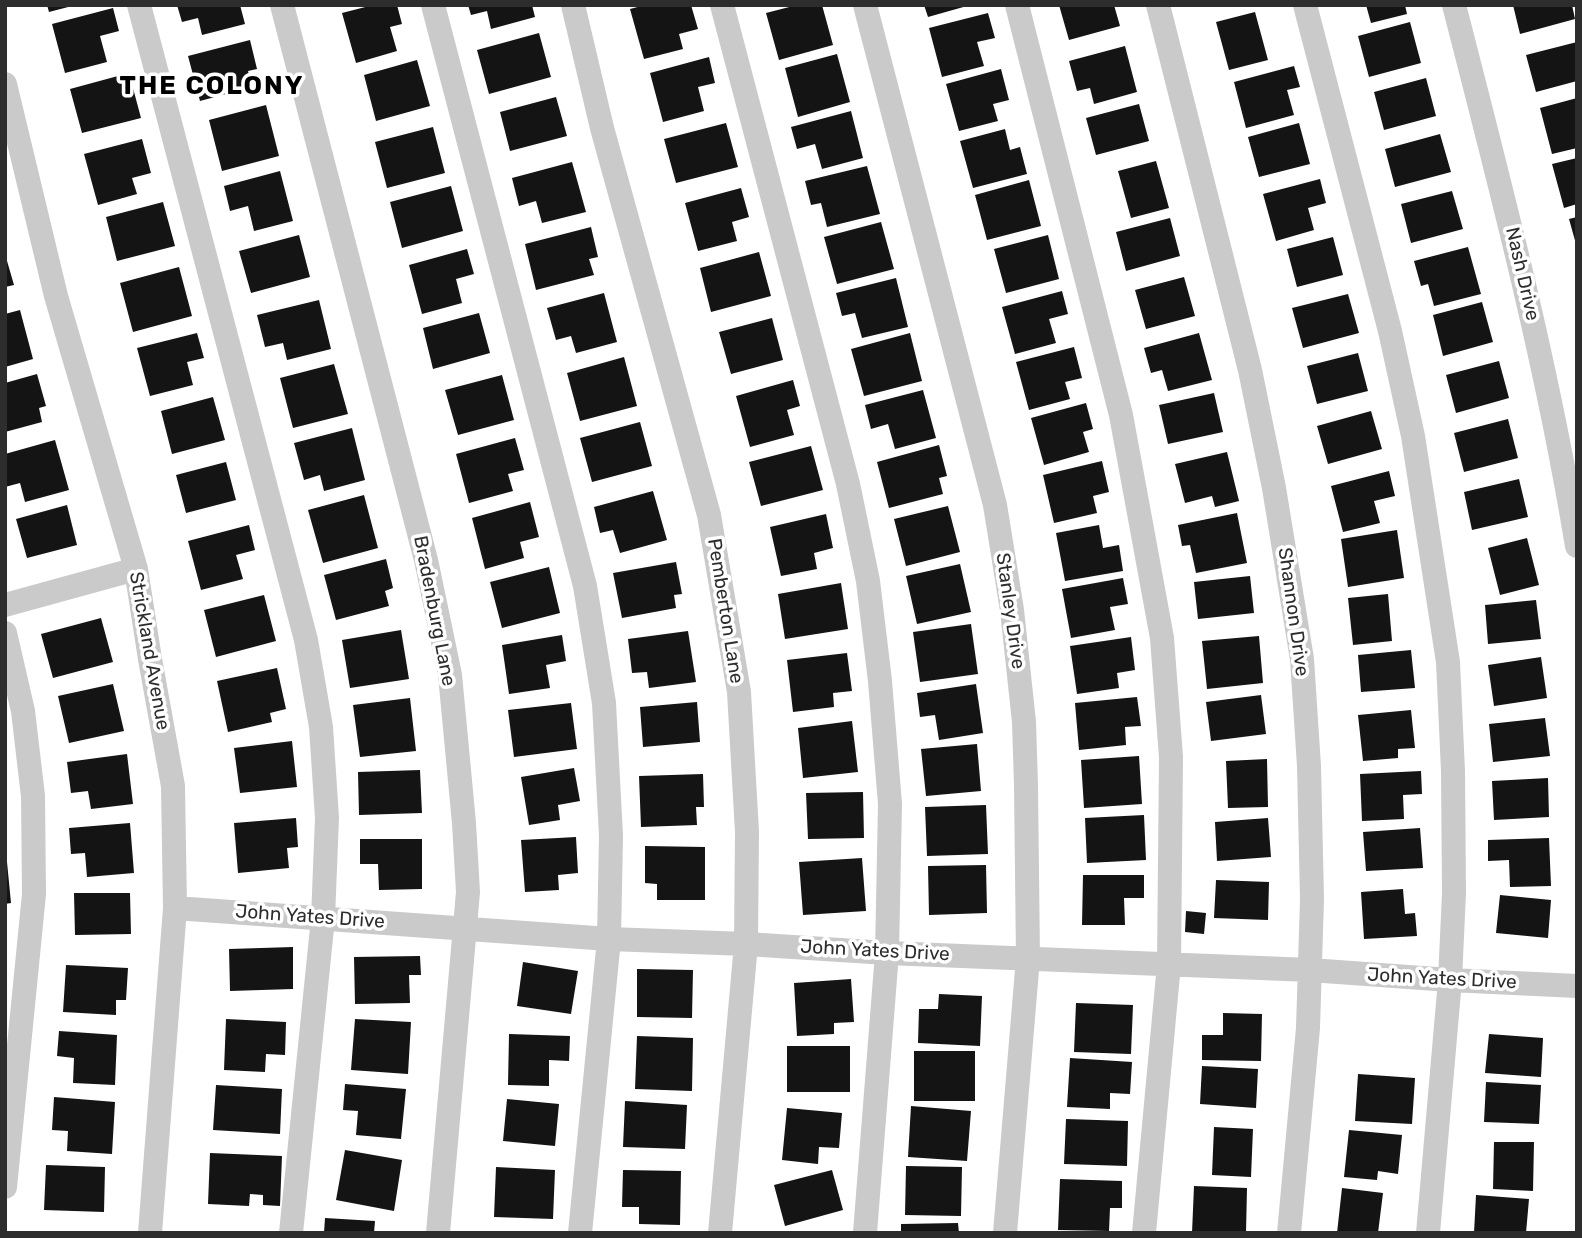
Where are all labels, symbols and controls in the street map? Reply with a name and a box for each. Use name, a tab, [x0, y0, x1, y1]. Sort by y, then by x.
district label: THE COLONY	[121, 70, 303, 102]
street label: Nash Drive	[1500, 225, 1544, 323]
street label: Bradenburg Lane	[408, 534, 460, 688]
street label: Pemberton Lane	[702, 537, 748, 685]
street label: Shannon Drive	[1273, 546, 1313, 678]
street label: Stanley Drive	[991, 551, 1029, 671]
street label: Strickland Avenue	[124, 570, 174, 732]
street label: John Yates Drive	[235, 900, 385, 934]
street label: John Yates Drive	[800, 936, 950, 966]
street label: John Yates Drive	[1367, 964, 1517, 994]

